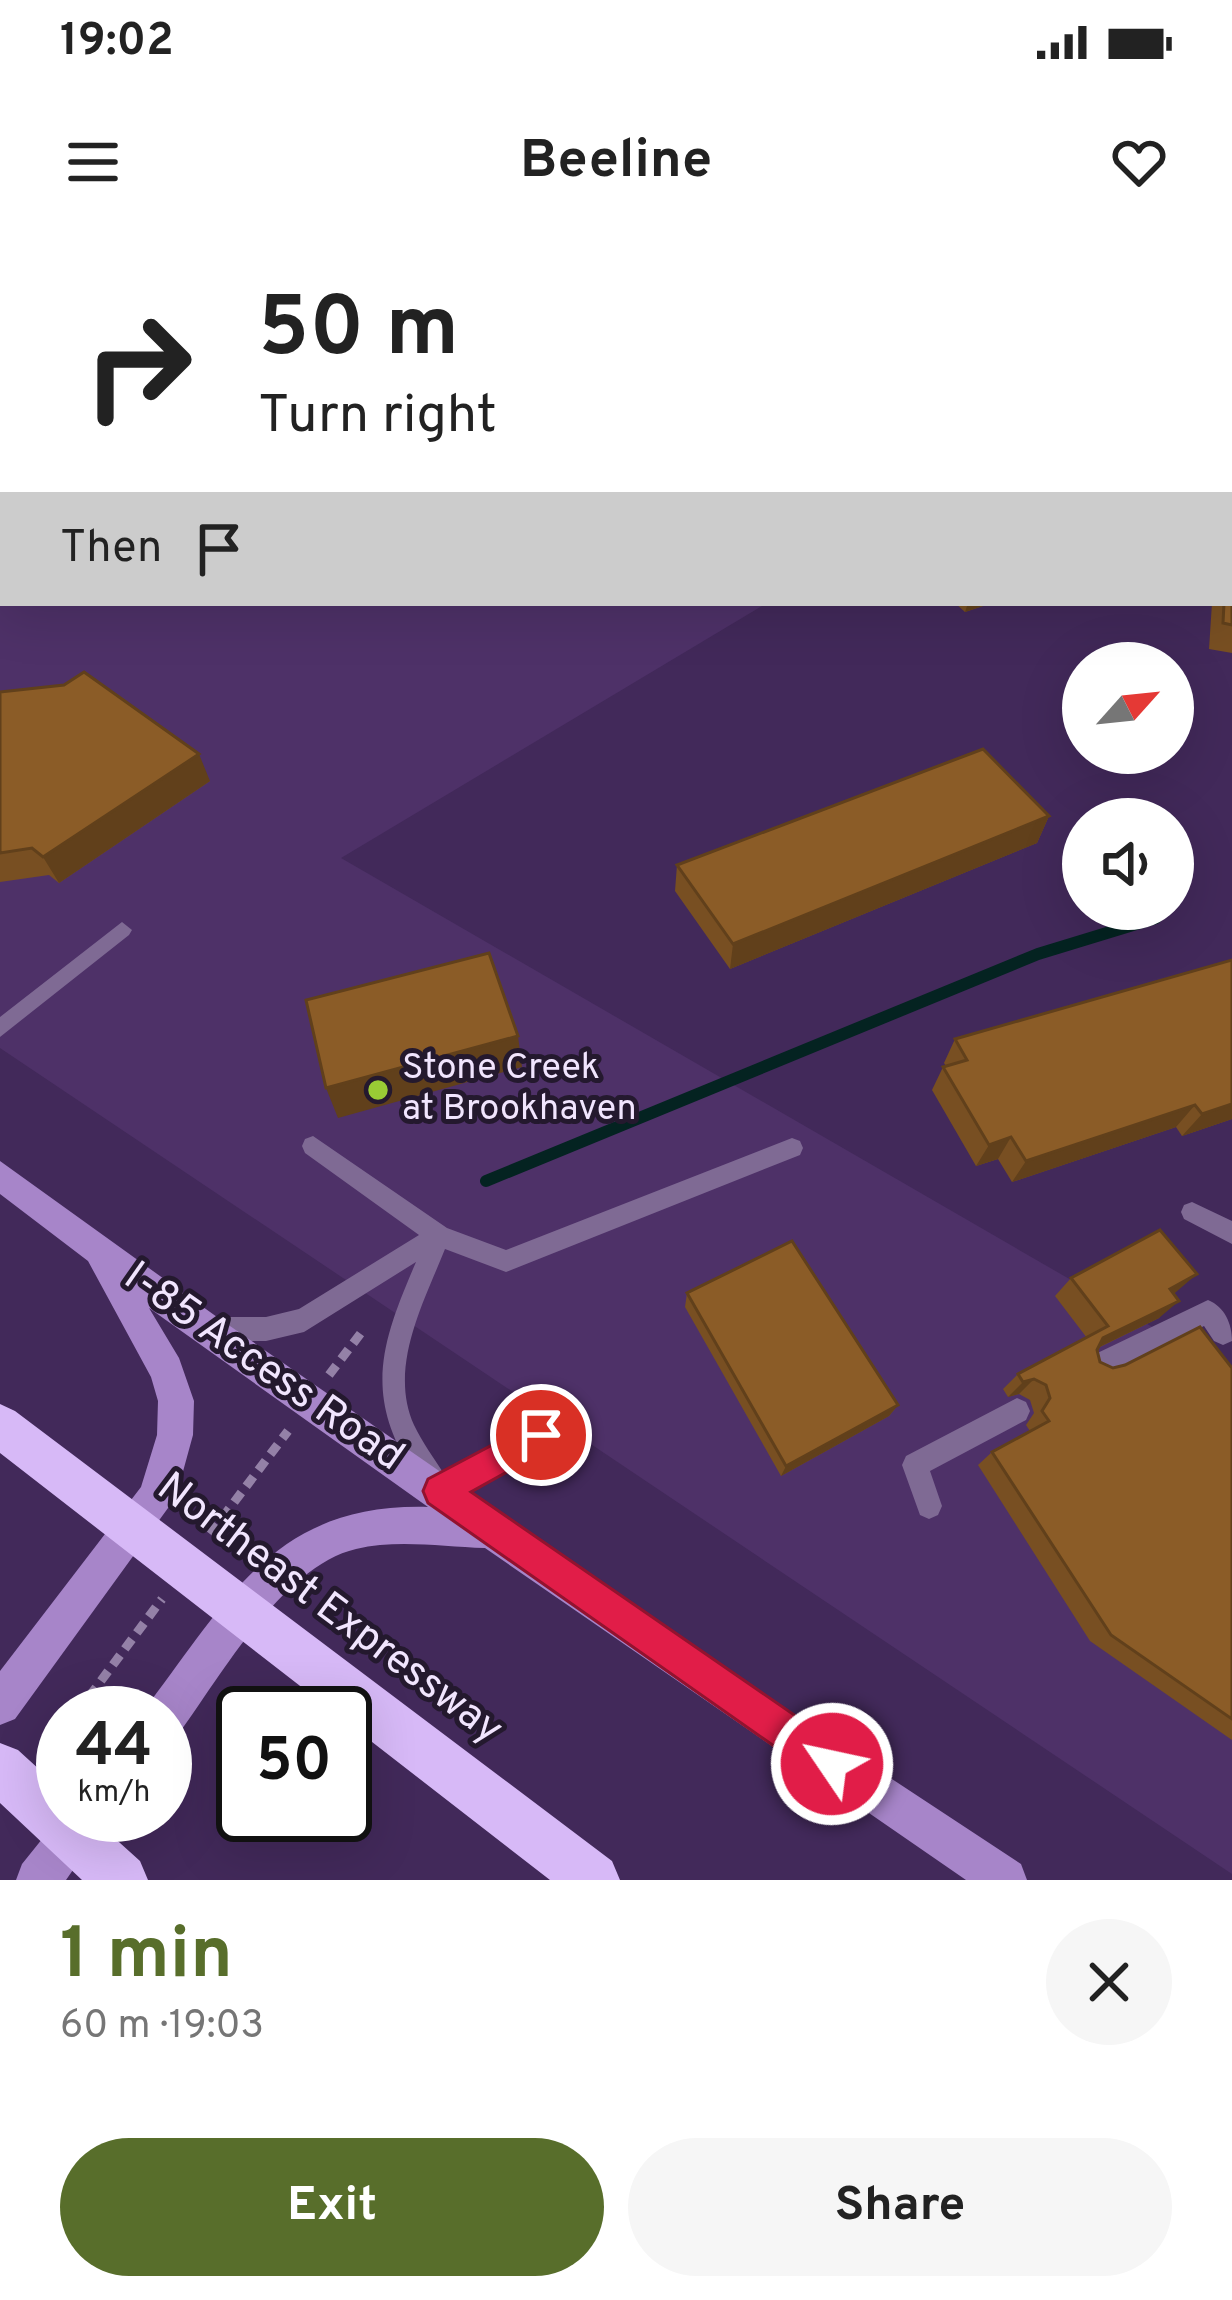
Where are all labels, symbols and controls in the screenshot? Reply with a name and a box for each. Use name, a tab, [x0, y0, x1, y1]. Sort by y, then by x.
text: 19:02	[60, 14, 174, 71]
text: Beeline	[520, 128, 712, 197]
icon: menu	[60, 129, 126, 195]
icon: heart	[1106, 129, 1172, 195]
text: 50 m	[258, 279, 459, 385]
icon: right	[60, 288, 216, 444]
text: Turn right	[258, 383, 497, 452]
icon: arrive	[186, 516, 252, 582]
text: Then	[60, 521, 162, 578]
north arrow	[1062, 642, 1194, 774]
map controls	[1062, 642, 1194, 930]
button: sound	[1062, 798, 1194, 930]
place label: Stone Creek at Brookhaven	[402, 1046, 637, 1133]
marker: Stone Creek at Brookhaven	[365, 1077, 391, 1103]
street label: I-85 Access Road	[113, 1252, 413, 1484]
pin	[490, 1384, 592, 1486]
icon: arrive	[508, 1402, 574, 1468]
street label: Northeast Expressway	[145, 1463, 513, 1757]
speed limit sign: 50	[216, 1686, 372, 1842]
position arrow	[769, 1701, 895, 1827]
text: 44	[75, 1711, 153, 1787]
text: km/h	[78, 1775, 150, 1812]
text: 1 min	[60, 1912, 233, 2004]
button: close	[1046, 1919, 1172, 2045]
text: 60 m · 19:03	[60, 2003, 264, 2052]
button: Exit	[60, 2138, 604, 2276]
button: Share	[628, 2138, 1172, 2276]

